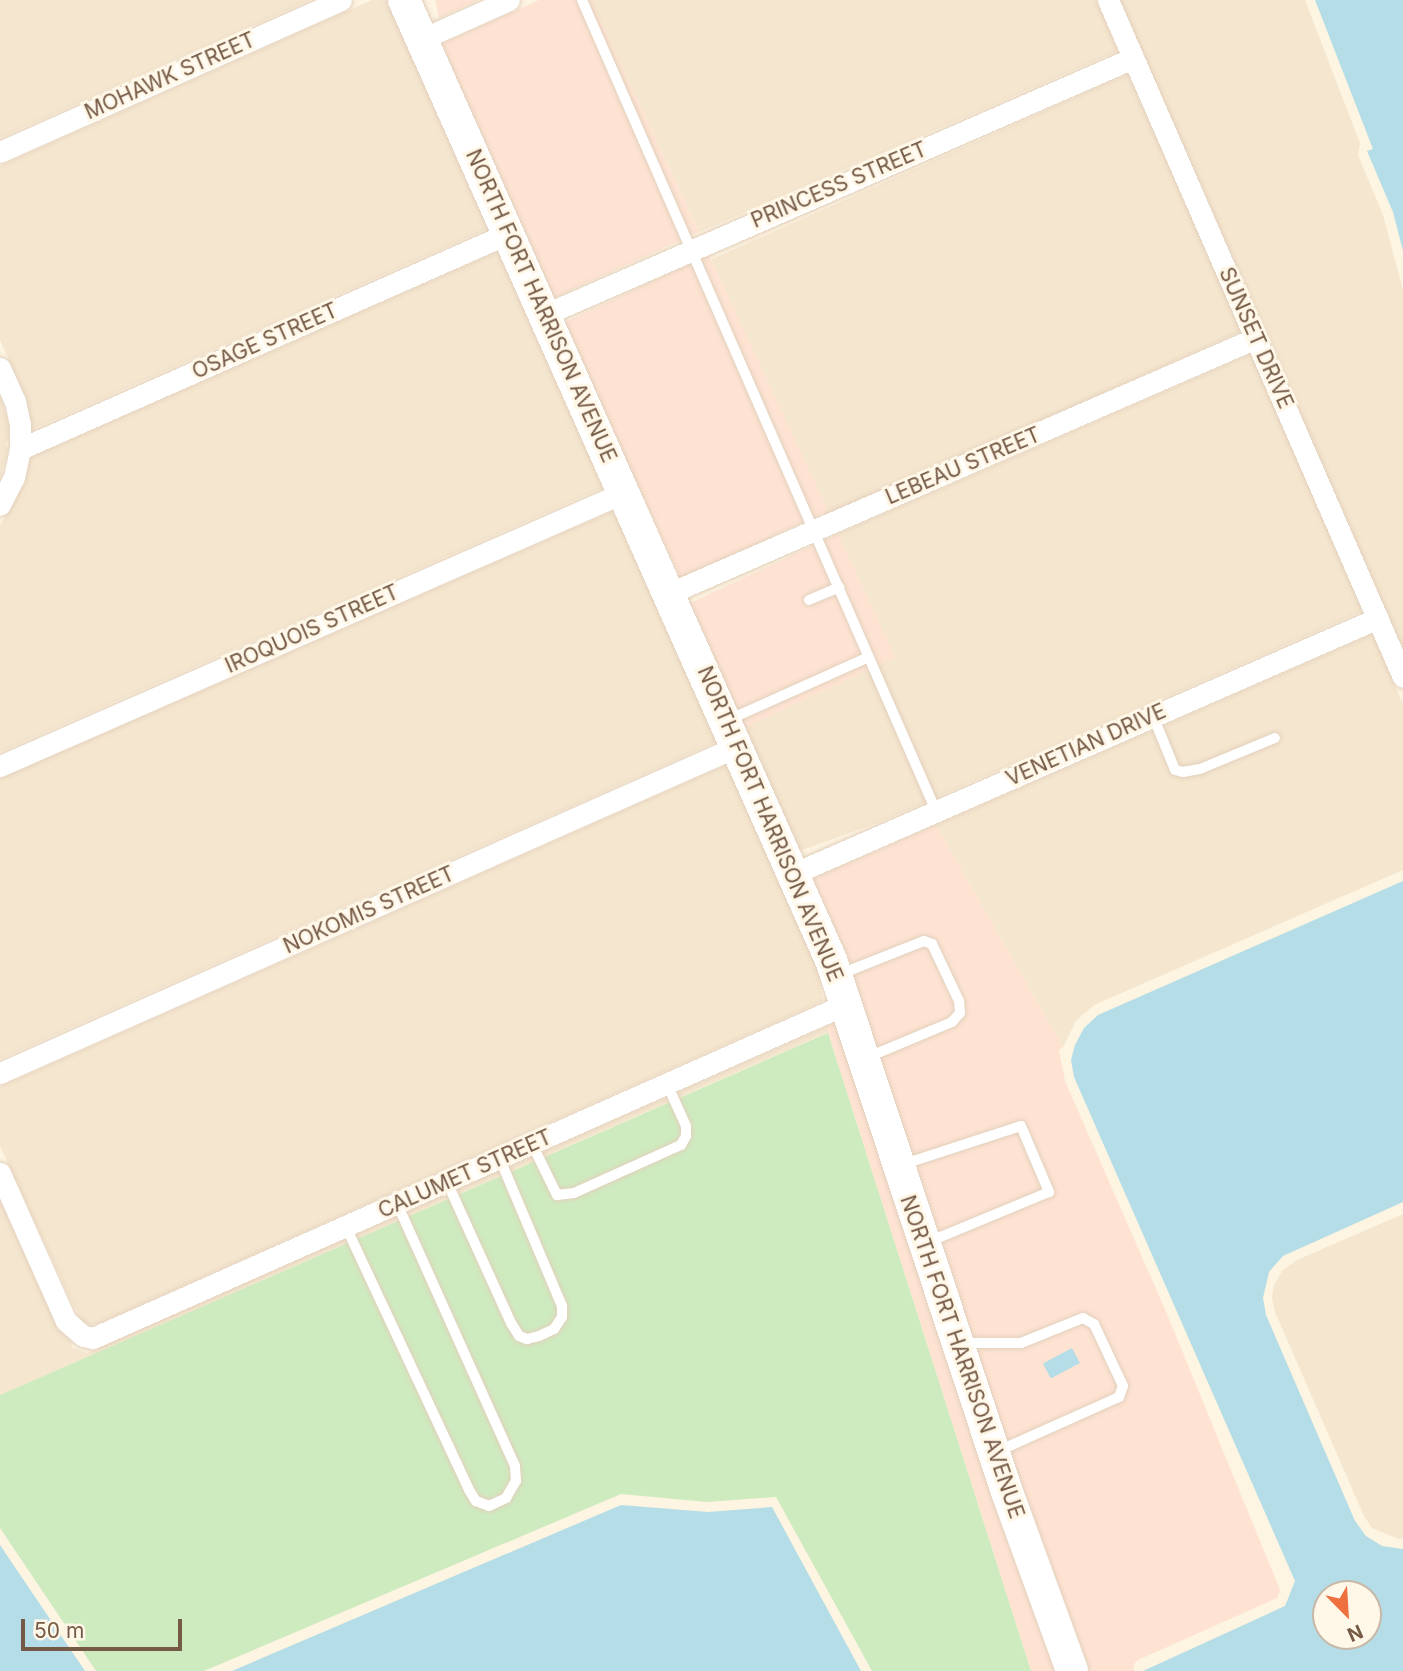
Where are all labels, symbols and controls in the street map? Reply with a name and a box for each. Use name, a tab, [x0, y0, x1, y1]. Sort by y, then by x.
street label: MOHAWK STREET	[81, 27, 259, 125]
street label: PRINCESS STREET	[747, 137, 931, 233]
street label: NORTH FORT HARRISON AVENUE	[460, 146, 622, 466]
street label: SUNSET DRIVE	[1214, 263, 1298, 413]
street label: OSAGE STREET	[188, 298, 342, 384]
street label: LEBEAU STREET	[882, 422, 1044, 510]
street label: IROQUOIS STREET	[221, 579, 403, 679]
street label: NORTH FORT HARRISON AVENUE	[692, 663, 848, 985]
street label: VENETIAN DRIVE	[1002, 698, 1170, 792]
street label: NOKOMIS STREET	[280, 861, 458, 959]
street label: CALUMET STREET	[374, 1124, 556, 1224]
street label: NORTH FORT HARRISON AVENUE	[895, 1192, 1029, 1522]
north arrow	[1312, 1580, 1382, 1650]
scale bar	[24, 1604, 186, 1648]
text: 50 m	[34, 1618, 84, 1643]
text: N	[1344, 1619, 1366, 1646]

